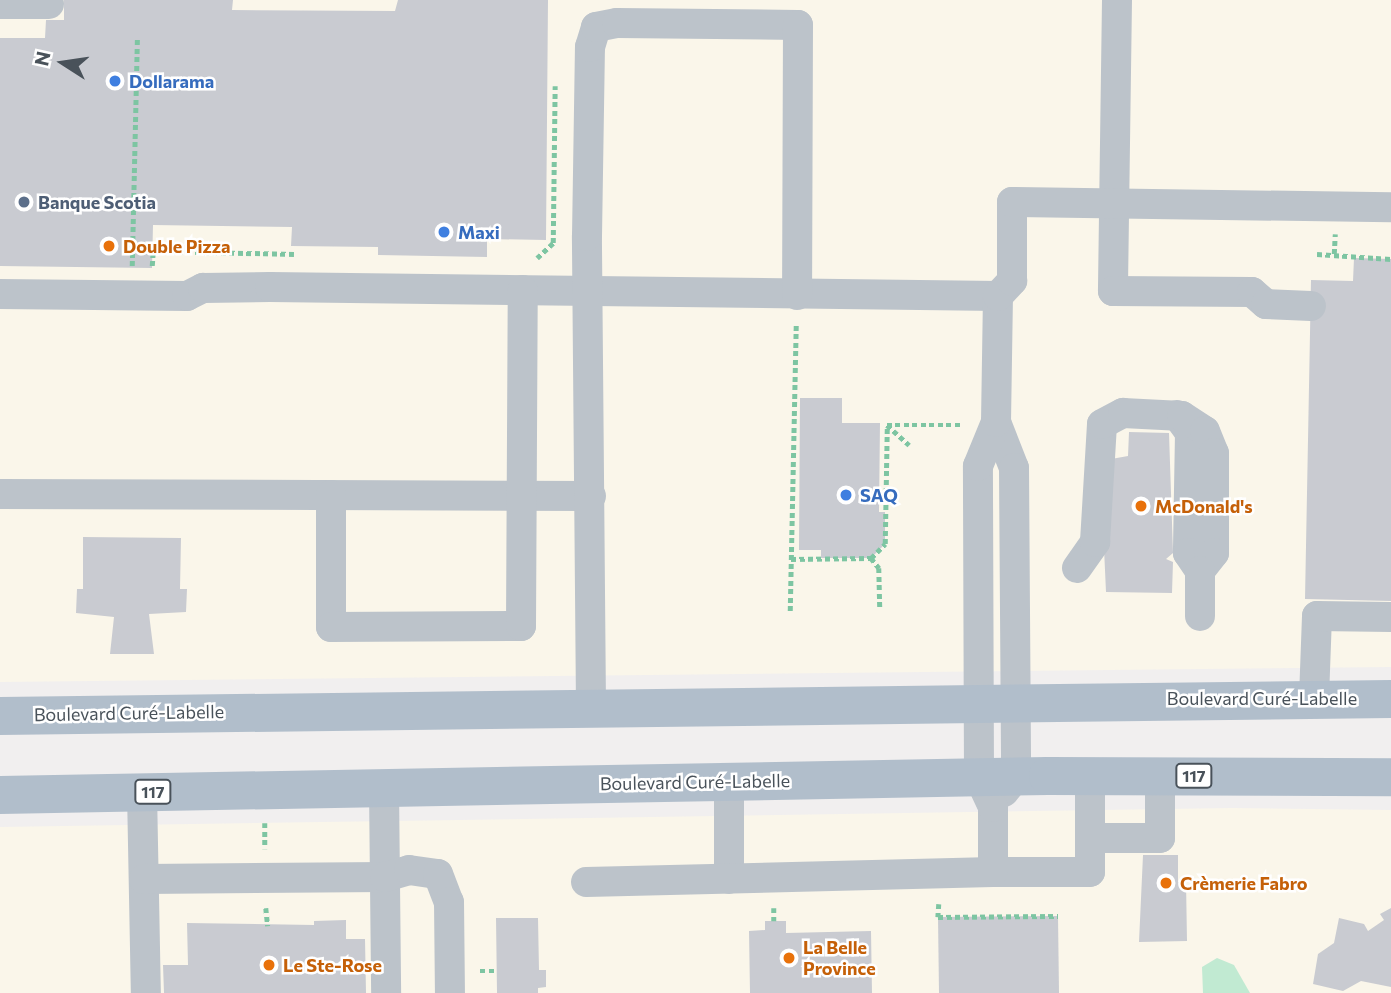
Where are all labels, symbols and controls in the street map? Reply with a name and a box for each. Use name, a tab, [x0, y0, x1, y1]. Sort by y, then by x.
north arrow	[28, 28, 98, 98]
text: N	[29, 49, 55, 68]
place label: Dollarama	[129, 70, 214, 92]
marker: Dollarama	[107, 73, 123, 89]
place label: Banque Scotia	[38, 191, 156, 213]
marker: Banque Scotia	[16, 194, 32, 210]
place label: Maxi	[458, 221, 500, 243]
marker: Maxi	[436, 224, 452, 240]
place label: Double Pizza	[123, 235, 230, 257]
marker: Double Pizza	[101, 238, 117, 254]
place label: SAQ	[860, 484, 898, 506]
marker: SAQ	[838, 487, 854, 503]
place label: McDonald's	[1155, 495, 1253, 517]
marker: McDonald's	[1133, 498, 1149, 514]
street label: Boulevard Curé-Labelle	[1167, 687, 1357, 709]
street label: Boulevard Curé-Labelle	[34, 701, 224, 725]
road number: 117	[1175, 764, 1213, 789]
street label: Boulevard Curé-Labelle	[600, 770, 790, 794]
road number: 117	[134, 779, 172, 804]
place label: Crèmerie Fabro	[1180, 872, 1308, 894]
marker: Crèmerie Fabro	[1158, 875, 1174, 891]
place label: La Belle Province	[803, 937, 876, 979]
marker: La Belle Province	[781, 950, 797, 966]
place label: Le Ste-Rose	[283, 954, 382, 976]
marker: Le Ste-Rose	[261, 957, 277, 973]

